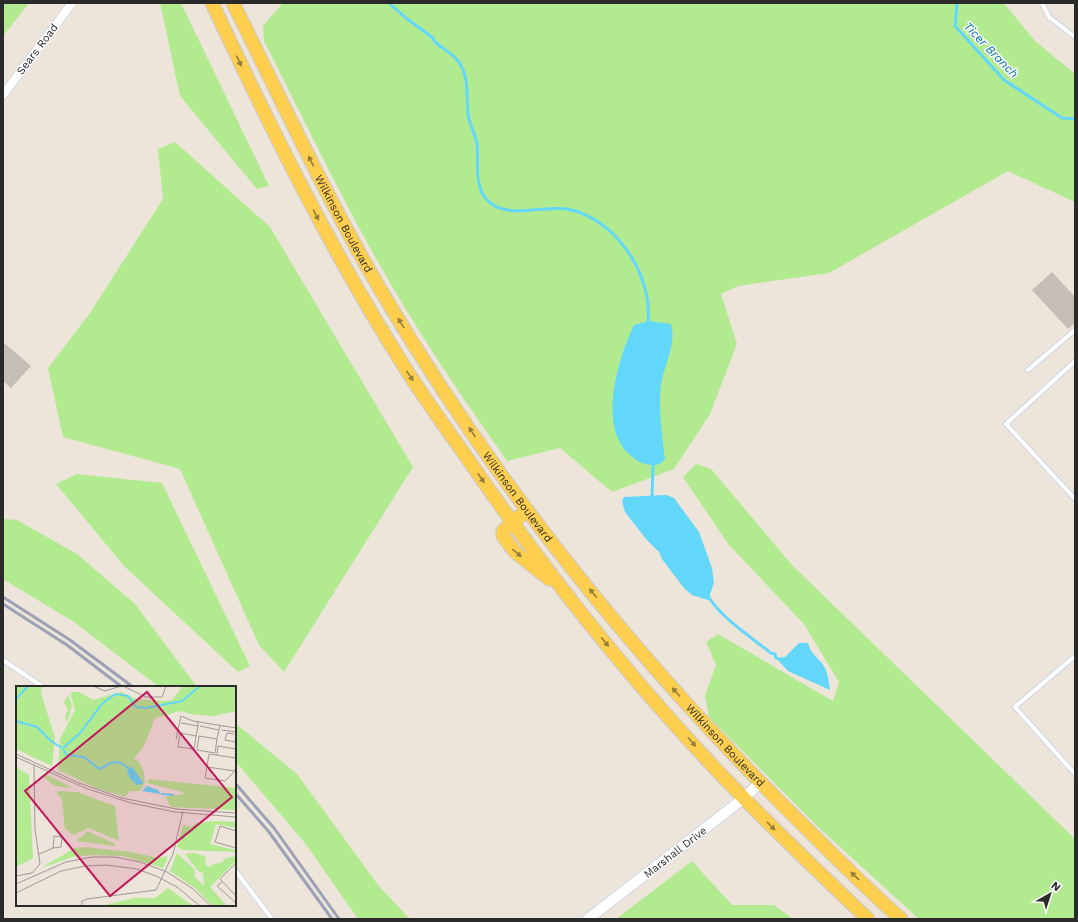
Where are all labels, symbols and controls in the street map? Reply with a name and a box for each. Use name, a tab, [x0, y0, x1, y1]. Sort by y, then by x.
water label: Ticer Branch	[961, 19, 1021, 81]
street label: Sears Road	[14, 21, 61, 77]
one-way arrow	[236, 56, 242, 67]
one-way arrow	[307, 155, 314, 167]
street label: Wilkinson Boulevard	[312, 173, 375, 275]
one-way arrow	[313, 209, 319, 221]
one-way arrow	[398, 317, 405, 329]
one-way arrow	[406, 370, 414, 381]
one-way arrow	[468, 427, 476, 437]
street label: Wilkinson Boulevard	[480, 449, 555, 545]
one-way arrow	[477, 473, 485, 483]
one-way arrow	[512, 548, 522, 558]
one-way arrow	[588, 587, 597, 598]
one-way arrow	[601, 637, 610, 648]
inset map	[16, 686, 236, 906]
one-way arrow	[672, 688, 681, 697]
street label: Wilkinson Boulevard	[683, 701, 767, 790]
one-way arrow	[687, 737, 696, 748]
one-way arrow	[767, 821, 776, 831]
street label: Marshall Drive	[641, 824, 709, 881]
one-way arrow	[850, 871, 860, 881]
north arrow	[1030, 874, 1070, 914]
text: N	[1049, 879, 1063, 894]

